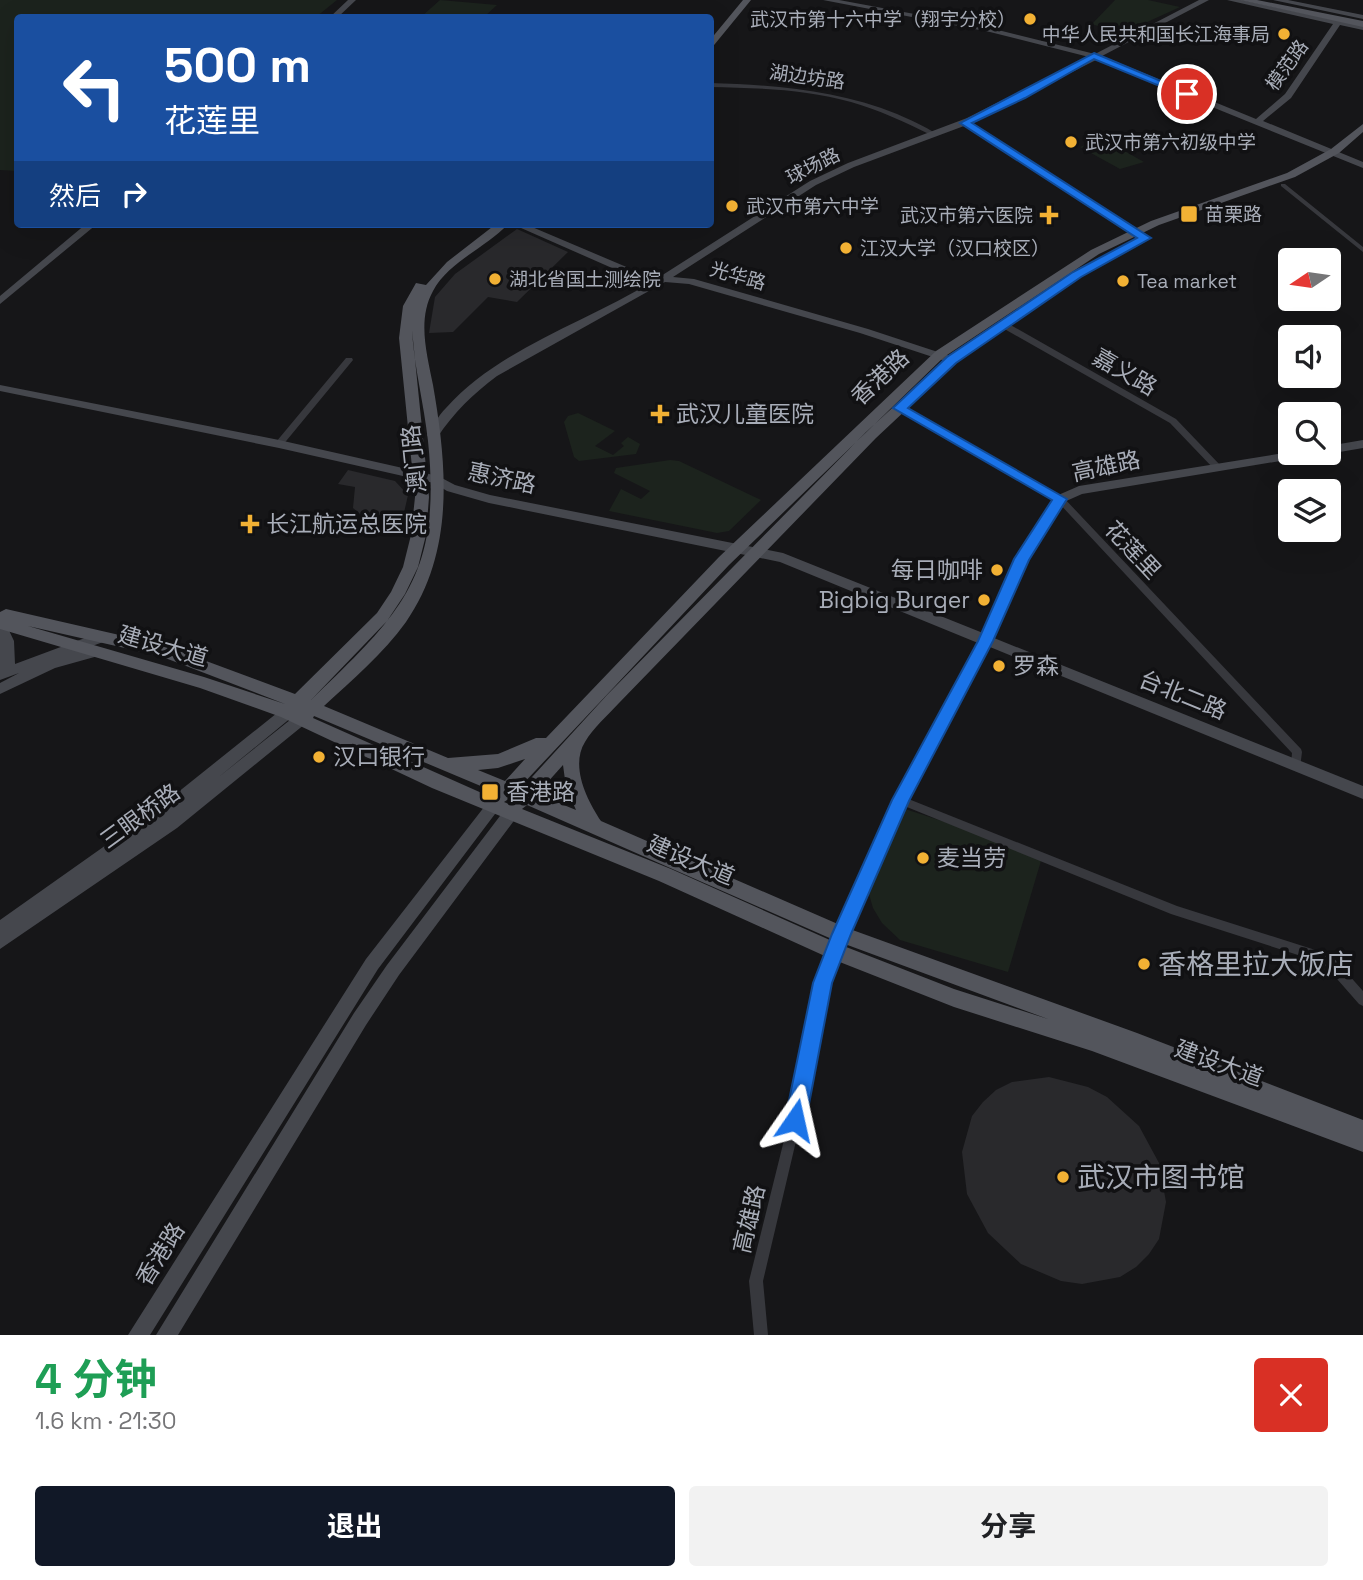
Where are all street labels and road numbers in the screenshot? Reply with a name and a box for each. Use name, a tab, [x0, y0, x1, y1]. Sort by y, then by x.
street label: 模范路	[1260, 35, 1314, 95]
street label: 湖边坊路	[768, 59, 846, 95]
street label: 球场路	[782, 142, 844, 190]
street label: 光华路	[707, 256, 769, 296]
street label: 嘉义路	[1088, 342, 1162, 402]
street label: 香港路	[845, 343, 915, 411]
street label: 澳门路	[395, 423, 433, 495]
street label: 高雄路	[1069, 444, 1143, 488]
street label: 惠济路	[465, 456, 539, 500]
street label: 花莲里	[1099, 515, 1167, 585]
street label: 建设大道	[115, 619, 211, 673]
street label: 台北二路	[1135, 664, 1231, 726]
street label: 三眼桥路	[94, 777, 186, 855]
street label: 建设大道	[643, 828, 739, 892]
street label: 建设大道	[1171, 1033, 1267, 1093]
street label: 高雄路	[727, 1182, 771, 1256]
street label: 香港路	[129, 1217, 191, 1291]

